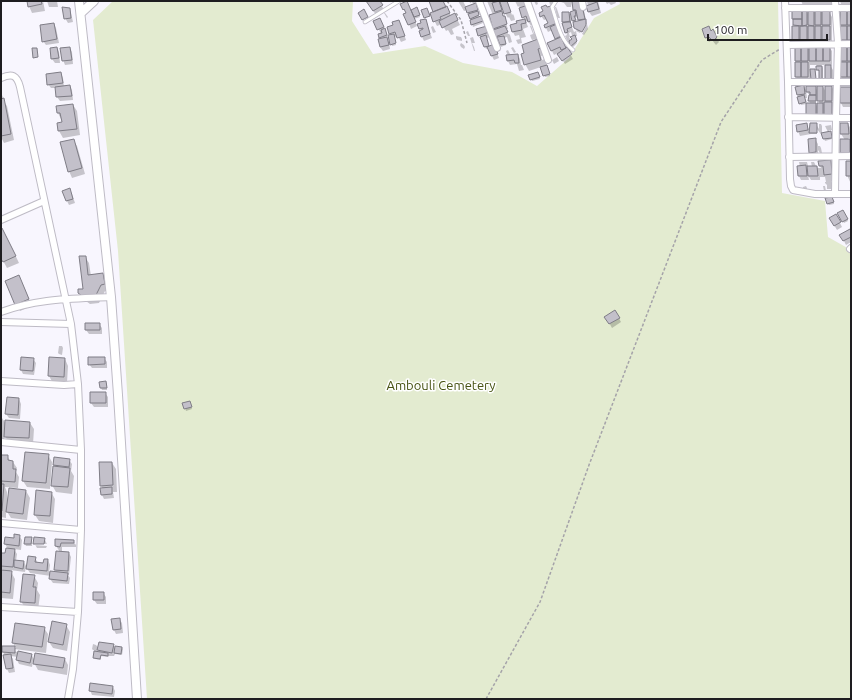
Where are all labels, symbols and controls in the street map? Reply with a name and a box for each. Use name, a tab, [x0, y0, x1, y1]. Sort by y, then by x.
scale bar	[708, 16, 827, 42]
text: 100 m	[714, 23, 747, 36]
park label: Ambouli Cemetery	[386, 378, 496, 392]

